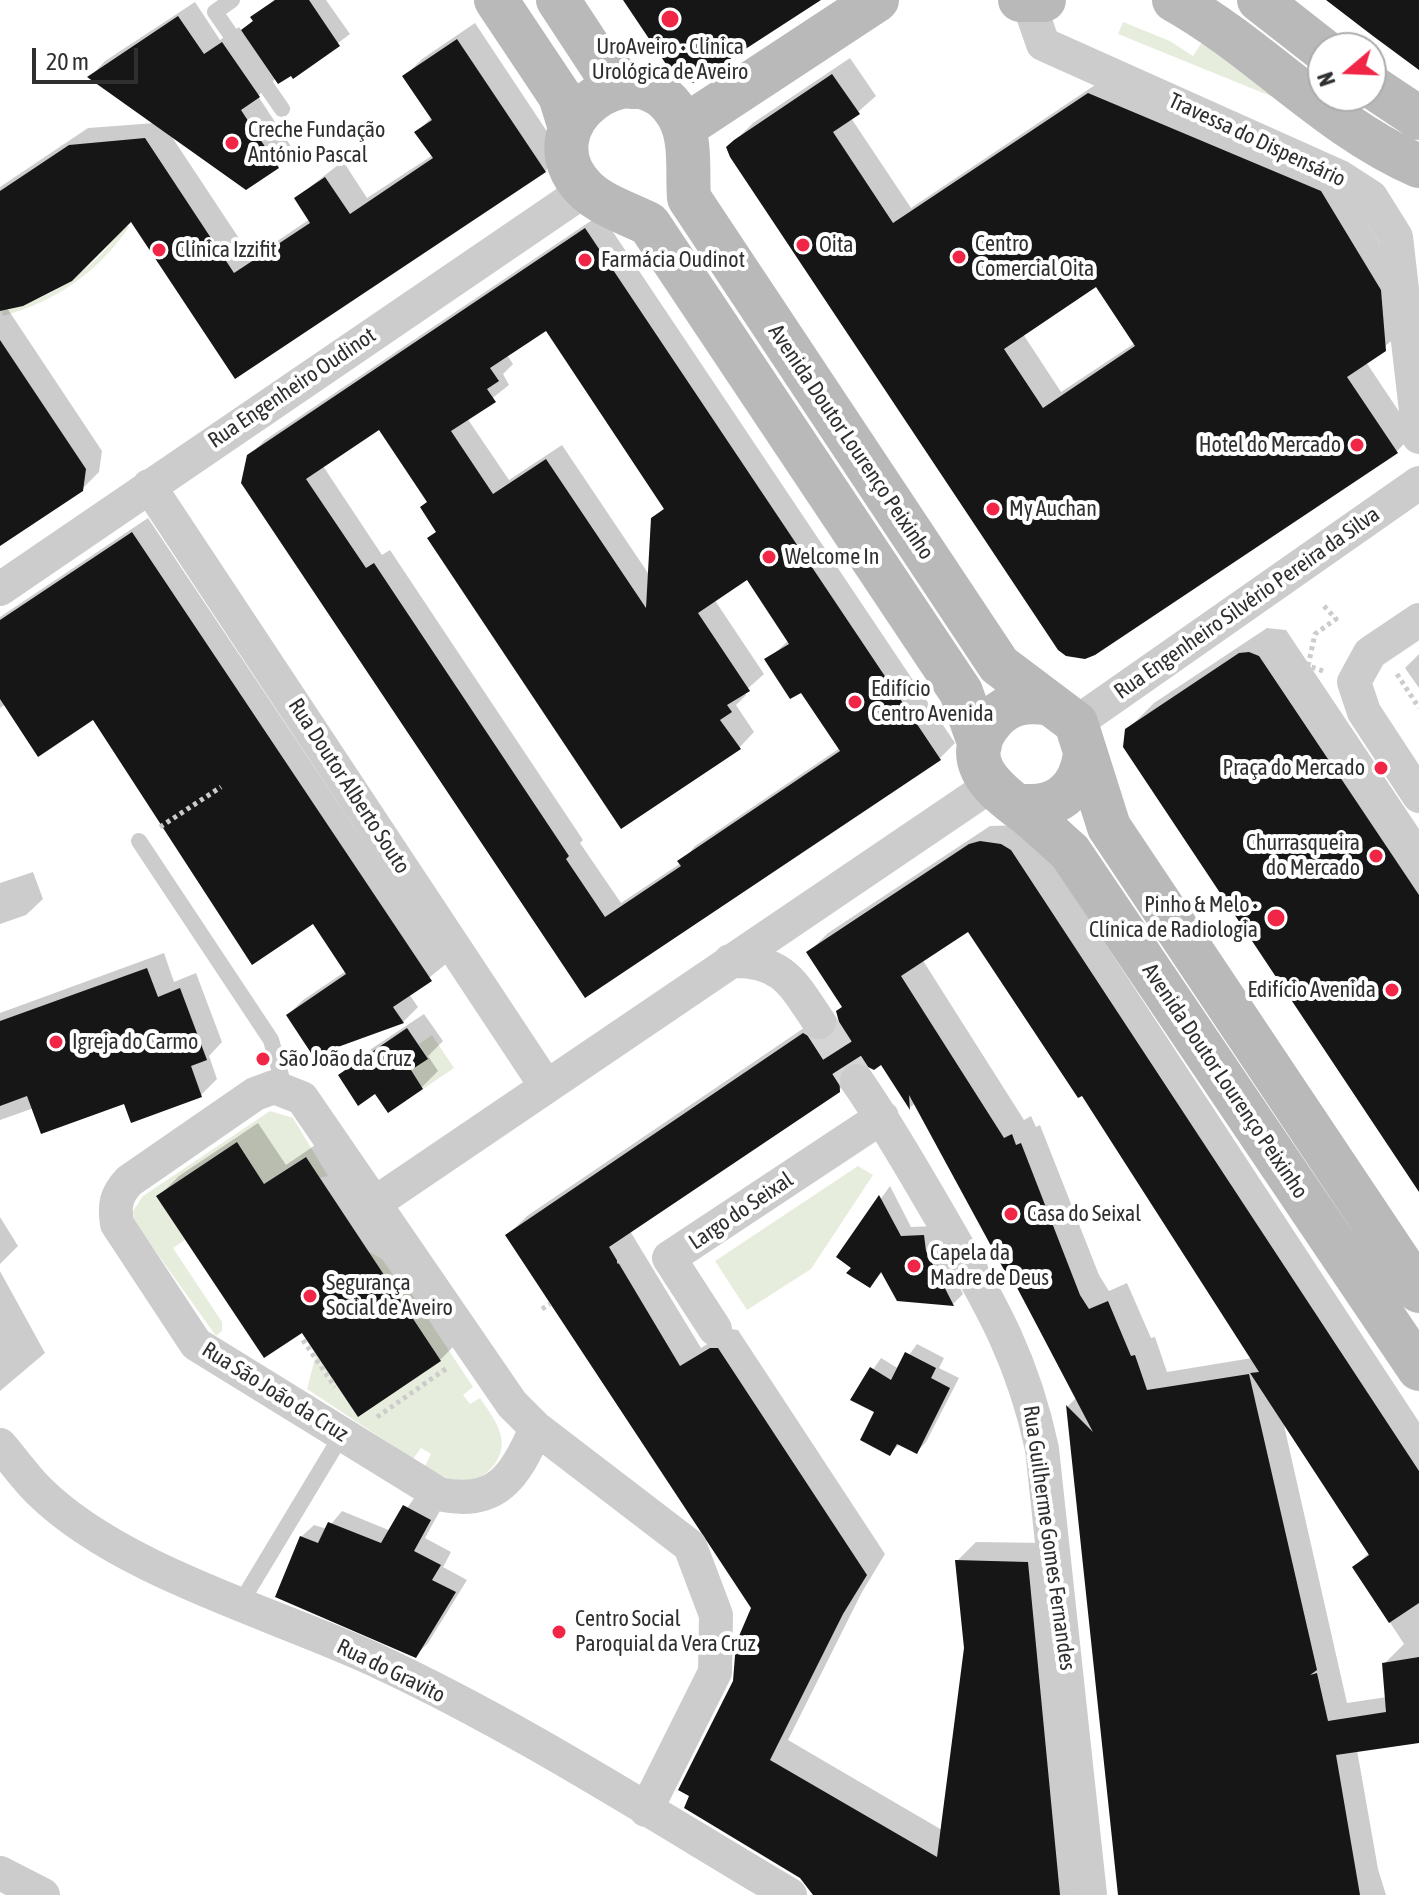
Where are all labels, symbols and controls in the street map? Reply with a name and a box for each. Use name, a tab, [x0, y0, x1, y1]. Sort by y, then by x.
marker: UroAveiro - Clínica Urológica de Aveiro	[659, 8, 681, 30]
scale bar	[36, 32, 142, 82]
north arrow	[1307, 32, 1387, 112]
place label: UroAveiro - Clínica Urológica de Aveiro	[592, 34, 748, 86]
text: 20 m	[46, 48, 89, 75]
text: N	[1312, 69, 1341, 90]
street label: Travessa do Dispensário	[1164, 87, 1350, 193]
place label: Creche Fundação António Pascal	[248, 117, 385, 168]
marker: Creche Fundação António Pascal	[223, 134, 241, 152]
place label: Centro Comercial Oita	[975, 231, 1094, 282]
place label: Oita	[819, 232, 853, 258]
marker: Oita	[794, 236, 812, 254]
place label: Clínica Izzifit	[175, 237, 277, 263]
marker: Clínica Izzifit	[150, 241, 168, 259]
place label: Farmácia Oudinot	[601, 247, 745, 273]
marker: Centro Comercial Oita	[950, 248, 968, 266]
marker: Farmácia Oudinot	[576, 251, 594, 269]
street label: Avenida Doutor Lourenço Peixinho	[762, 320, 940, 564]
street label: Rua Engenheiro Oudinot	[203, 322, 381, 454]
place label: Hotel do Mercado	[1199, 432, 1341, 458]
marker: Hotel do Mercado	[1348, 436, 1366, 454]
place label: My Auchan	[1009, 496, 1097, 522]
marker: My Auchan	[984, 500, 1002, 518]
street label: Rua Engenheiro Silvério Pereira da Silva	[1109, 501, 1385, 705]
place label: Welcome In	[785, 544, 879, 570]
marker: Welcome In	[760, 548, 778, 566]
place label: Edifício Centro Avenida	[871, 676, 994, 728]
street label: Rua Doutor Alberto Souto	[283, 693, 415, 879]
marker: Edifício Centro Avenida	[846, 693, 864, 711]
place label: Praça do Mercado	[1222, 755, 1365, 781]
marker: Praça do Mercado	[1372, 759, 1390, 777]
place label: Churrasqueira do Mercado	[1246, 830, 1360, 882]
marker: Churrasqueira do Mercado	[1367, 847, 1385, 865]
place label: Pinho & Melo - Clínica de Radiologia	[1089, 892, 1258, 944]
marker: Pinho & Melo - Clínica de Radiologia	[1265, 907, 1287, 929]
street label: Avenida Doutor Lourenço Peixinho	[1136, 959, 1314, 1203]
place label: Edifício Avenida	[1247, 977, 1376, 1003]
marker: Edifício Avenida	[1383, 981, 1401, 999]
place label: Igreja do Carmo	[72, 1029, 198, 1055]
marker: Igreja do Carmo	[47, 1033, 65, 1051]
place label: São João da Cruz	[279, 1046, 411, 1072]
marker: São João da Cruz	[254, 1050, 272, 1068]
street label: Largo do Seixal	[684, 1167, 798, 1255]
place label: Casa do Seixal	[1027, 1201, 1141, 1227]
marker: Casa do Seixal	[1002, 1205, 1020, 1223]
place label: Capela da Madre de Deus	[930, 1240, 1049, 1292]
marker: Capela da Madre de Deus	[905, 1257, 923, 1275]
place label: Segurança Social de Aveiro	[326, 1270, 453, 1322]
marker: Segurança Social de Aveiro	[301, 1287, 319, 1305]
street label: Rua São João da Cruz	[197, 1336, 353, 1448]
street label: Rua Guilherme Gomes Fernandes	[1017, 1404, 1081, 1672]
place label: Centro Social Paroquial da Vera Cruz	[575, 1606, 756, 1658]
marker: Centro Social Paroquial da Vera Cruz	[550, 1623, 568, 1641]
street label: Rua do Gravito	[333, 1633, 449, 1709]

